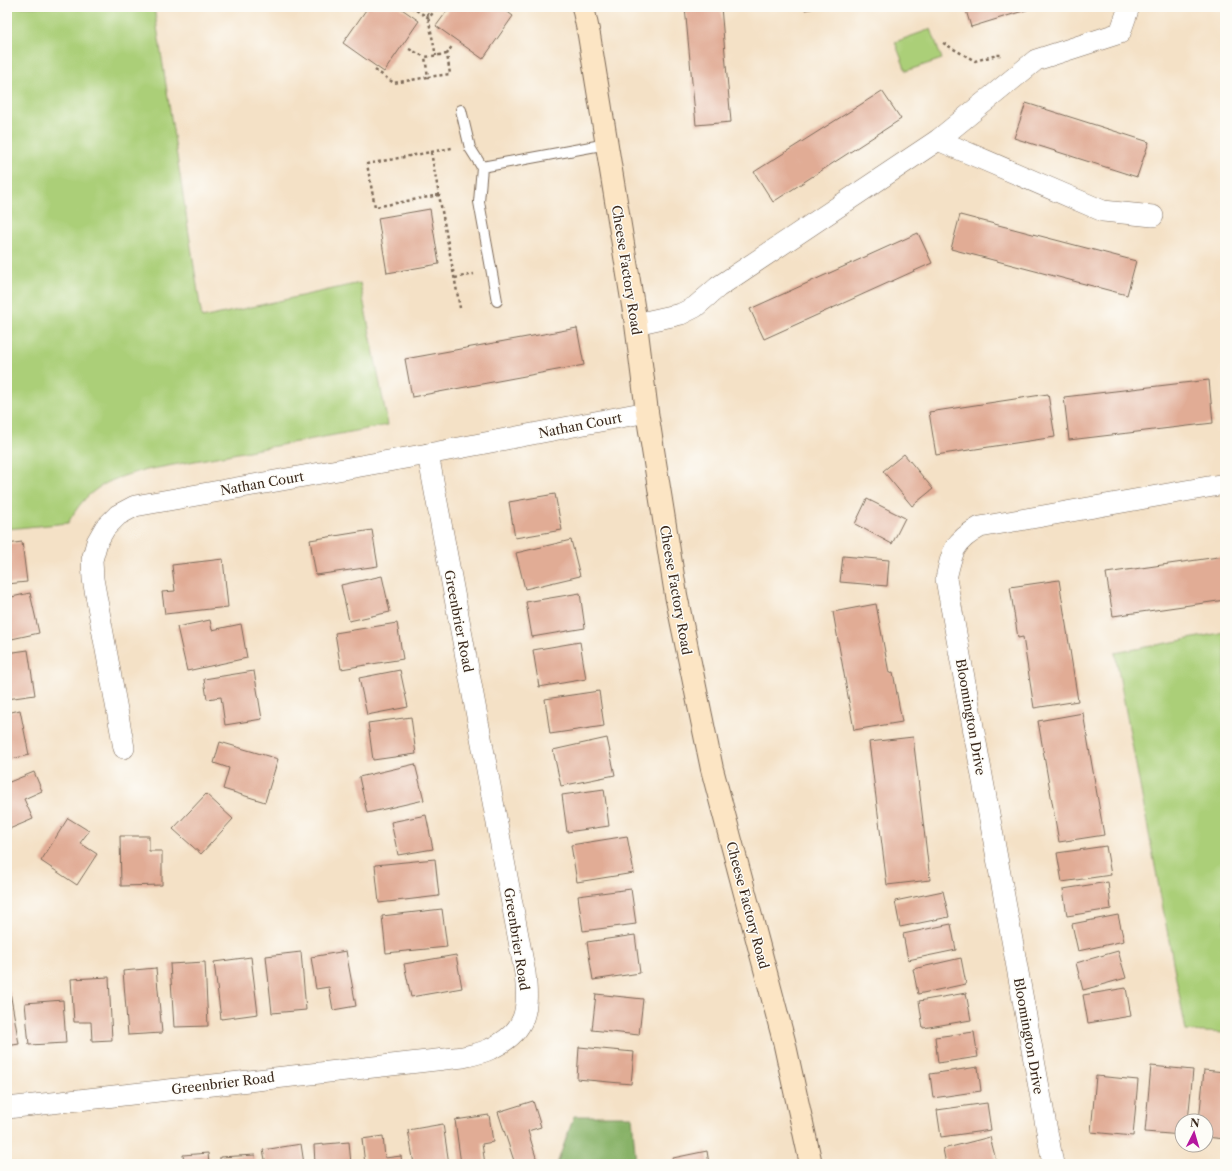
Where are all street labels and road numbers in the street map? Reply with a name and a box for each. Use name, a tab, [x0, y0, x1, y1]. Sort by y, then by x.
street label: Cheese Factory Road	[609, 204, 645, 336]
street label: Nathan Court	[537, 409, 623, 441]
street label: Nathan Court	[219, 468, 305, 498]
street label: Cheese Factory Road	[657, 524, 695, 656]
street label: Greenbrier Road	[441, 568, 477, 674]
street label: Bloomington Drive	[953, 658, 989, 776]
street label: Cheese Factory Road	[723, 840, 773, 971]
street label: Greenbrier Road	[501, 886, 533, 992]
street label: Bloomington Drive	[1011, 977, 1047, 1095]
street label: Greenbrier Road	[170, 1069, 276, 1097]

